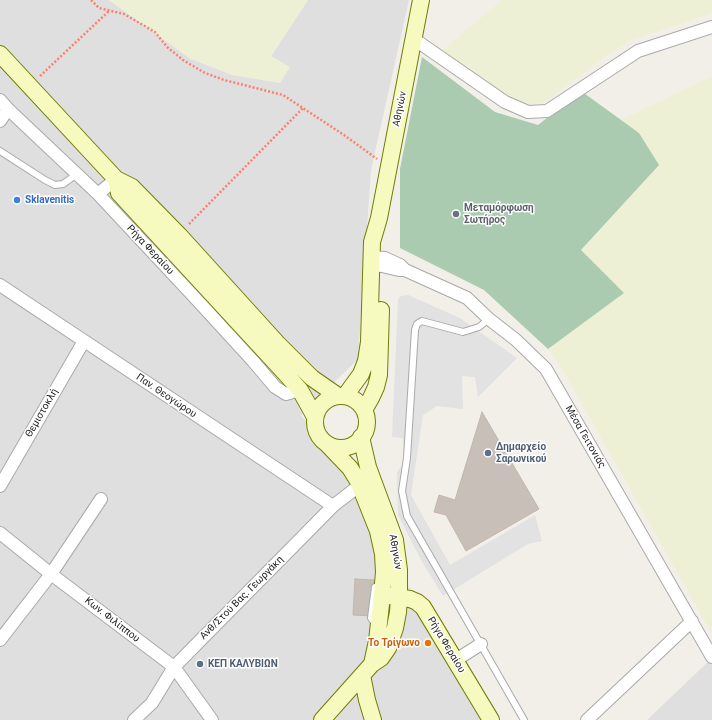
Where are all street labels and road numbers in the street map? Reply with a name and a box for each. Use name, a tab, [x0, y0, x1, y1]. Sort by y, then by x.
street label: Αθηνών	[391, 90, 409, 128]
street label: Ρήγα Φεραίου	[124, 223, 176, 277]
street label: Παν. Θεογώρου	[134, 371, 198, 421]
street label: Θεμιστοκλή	[23, 386, 61, 440]
street label: Μέσα Γειτονιάς	[562, 404, 608, 470]
street label: Αθηνών	[386, 533, 404, 571]
street label: Ανθ/Στού Βας. Γεωργάκη	[198, 554, 286, 642]
street label: Κων. Φιλίππου	[82, 595, 142, 645]
street label: Ρήγα Φεραίου	[425, 615, 467, 675]

